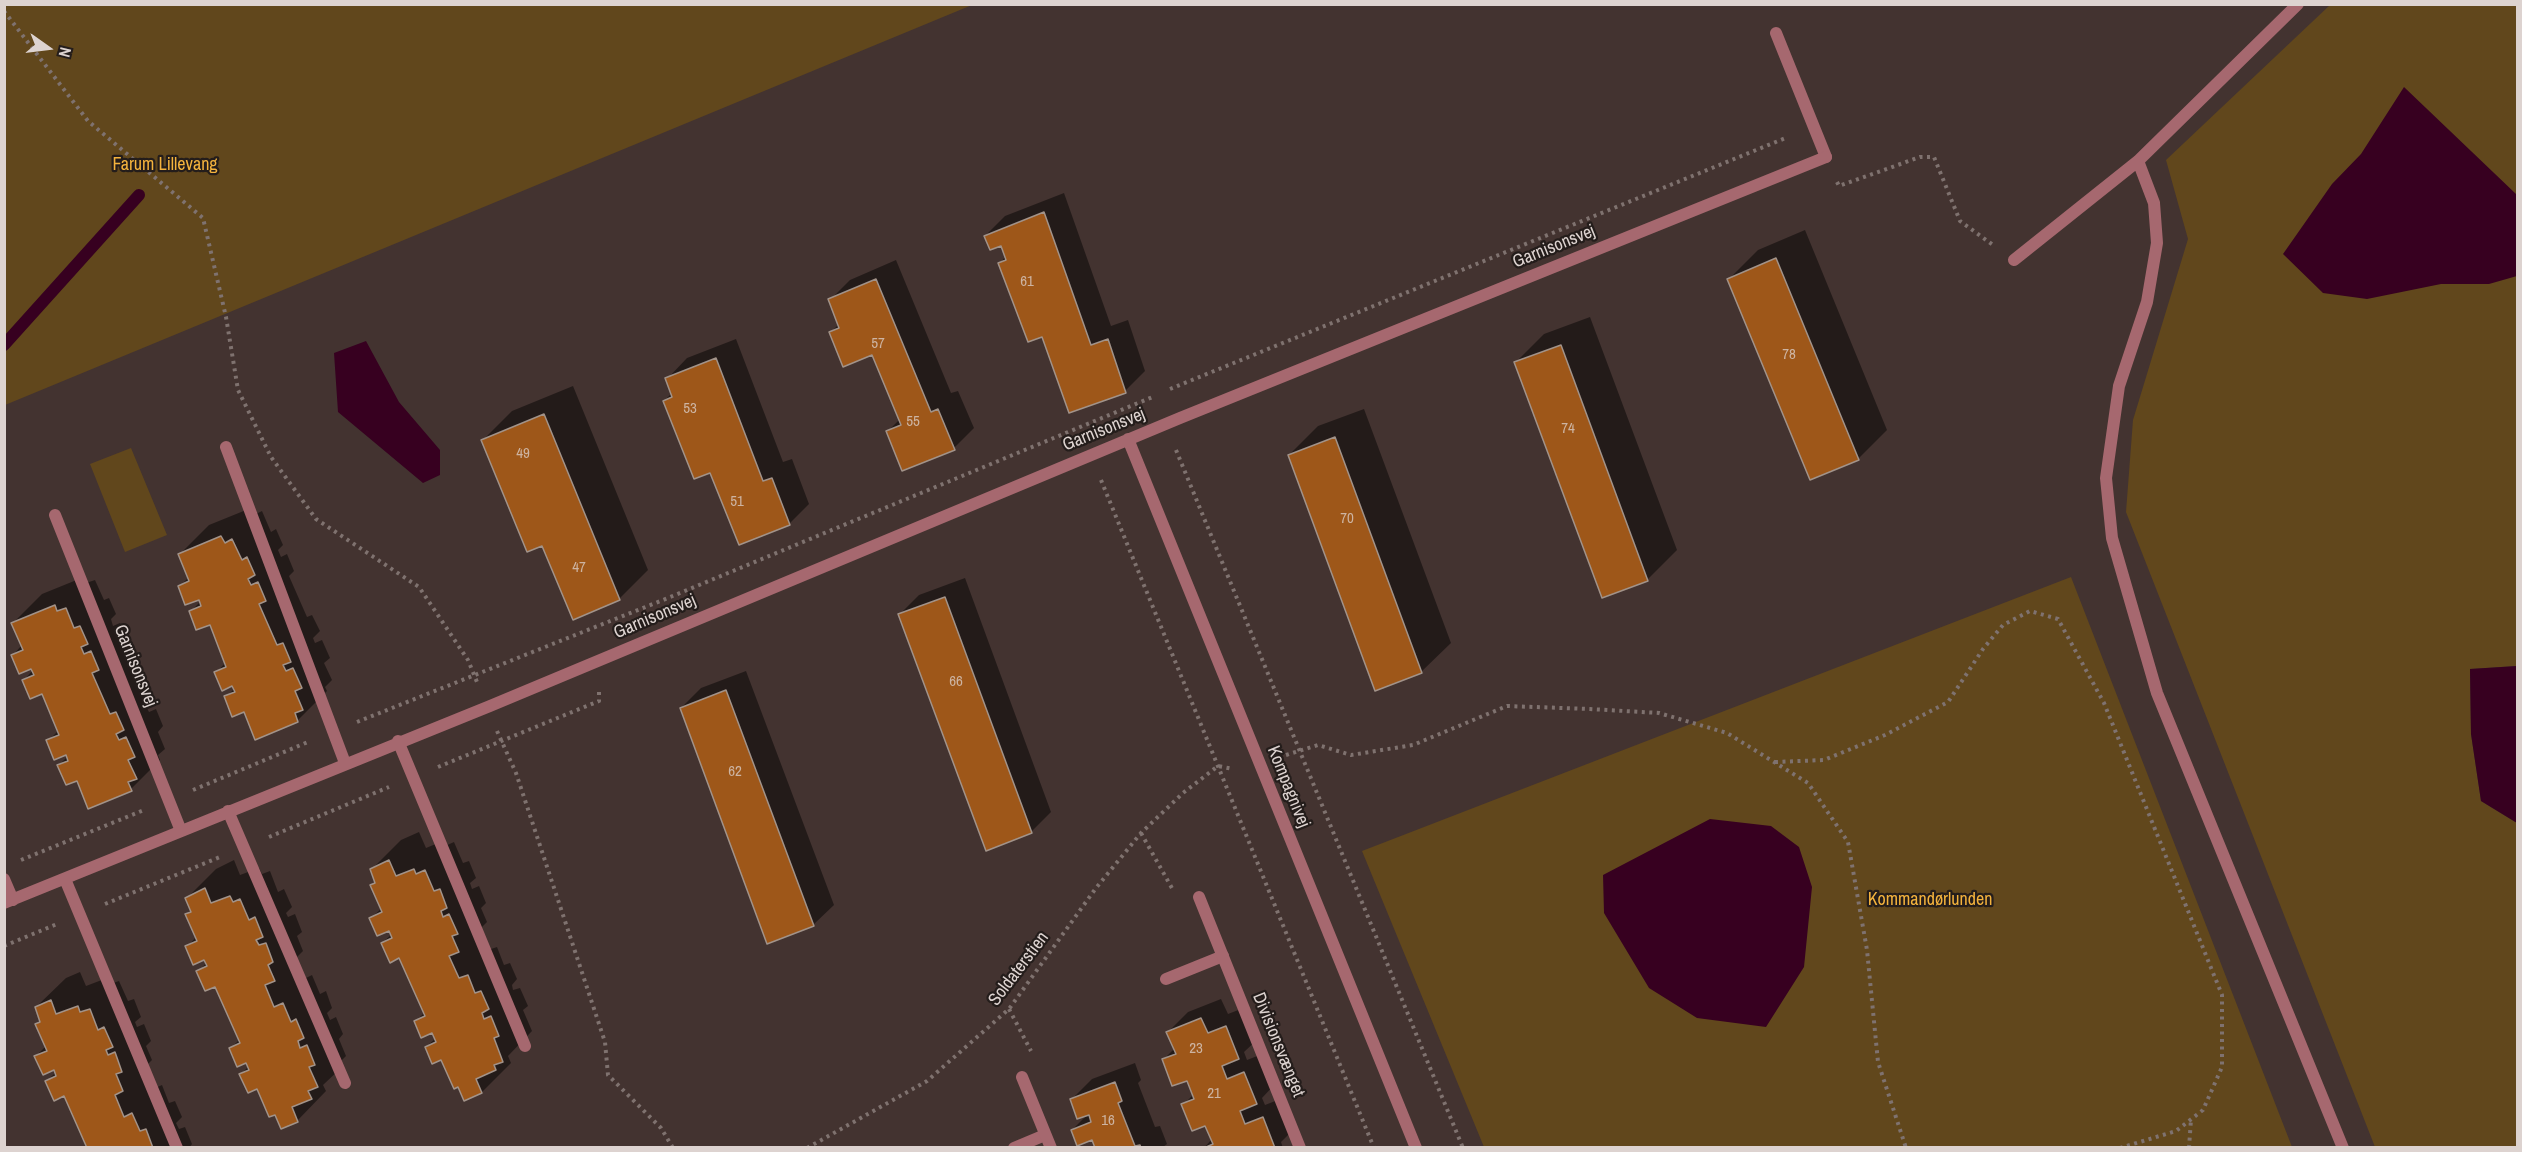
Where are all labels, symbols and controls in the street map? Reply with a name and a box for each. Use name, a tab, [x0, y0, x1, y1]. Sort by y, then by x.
north arrow	[18, 18, 78, 78]
text: N	[54, 45, 77, 60]
park label: Farum Lillevang	[112, 154, 218, 176]
street label: Garnisonsvej	[1510, 221, 1598, 273]
house number: 61	[1020, 273, 1034, 291]
house number: 57	[871, 335, 885, 353]
house number: 78	[1782, 346, 1796, 364]
house number: 53	[683, 400, 697, 418]
street label: Garnisonsvej	[1060, 404, 1148, 456]
house number: 55	[906, 413, 920, 431]
house number: 74	[1561, 420, 1575, 438]
house number: 49	[516, 445, 530, 463]
house number: 51	[730, 493, 744, 511]
house number: 70	[1340, 510, 1354, 528]
house number: 47	[572, 559, 586, 577]
street label: Garnisonsvej	[611, 590, 699, 644]
street label: Garnisonsvej	[109, 622, 161, 710]
house number: 66	[949, 673, 963, 691]
street label: Kompagnivej	[1262, 743, 1314, 831]
house number: 62	[728, 763, 742, 781]
park label: Kommandørlunden	[1868, 889, 1992, 911]
street label: Soldaterstien	[984, 928, 1054, 1010]
street label: Divisionsvænget	[1247, 990, 1309, 1100]
house number: 23	[1189, 1040, 1203, 1058]
house number: 21	[1207, 1085, 1221, 1103]
house number: 16	[1101, 1112, 1115, 1130]

